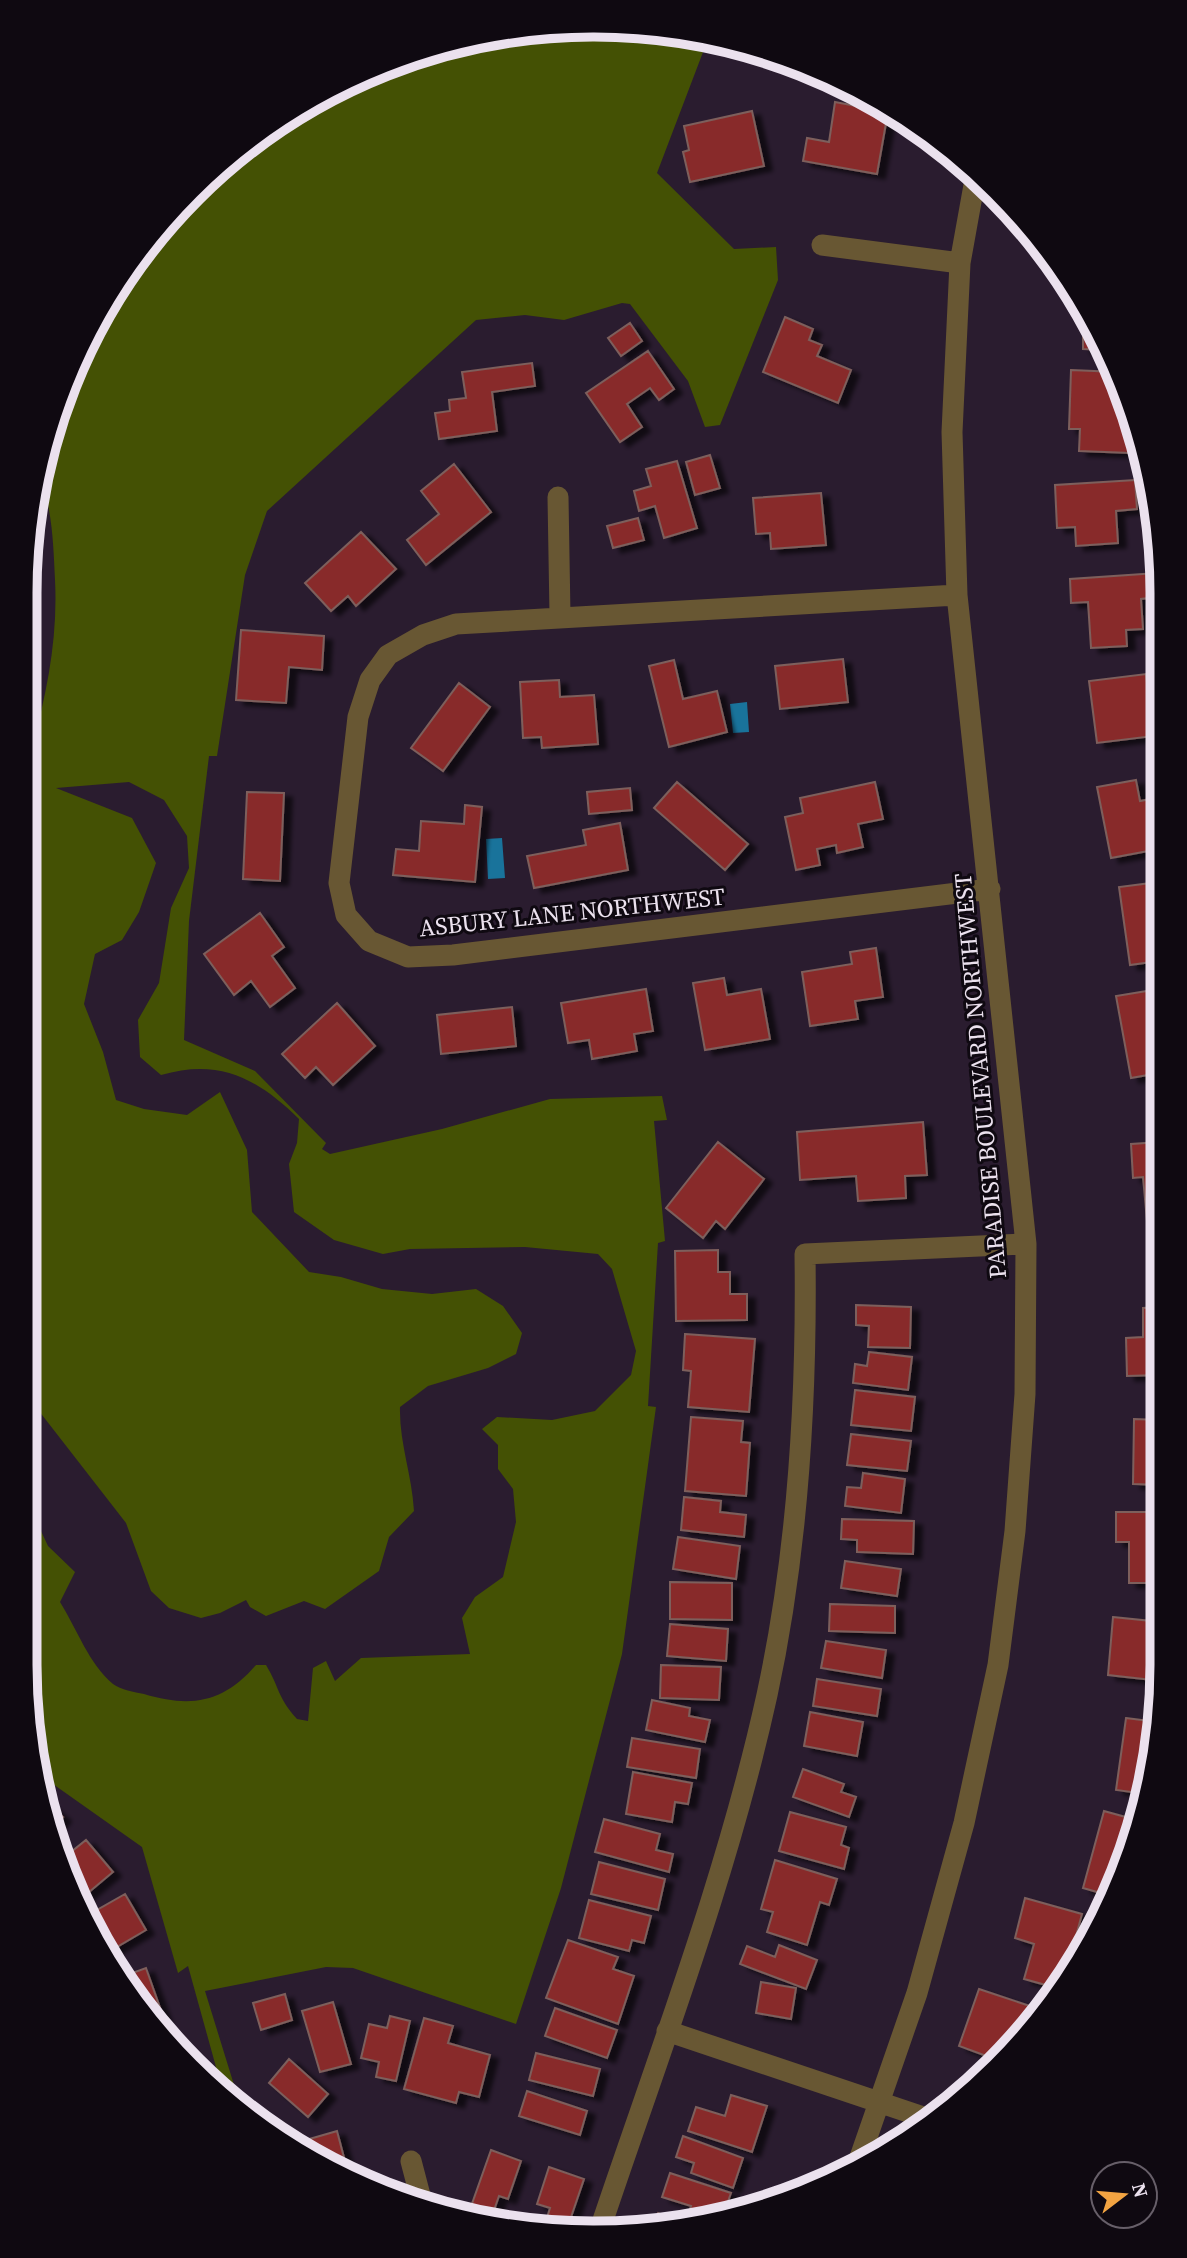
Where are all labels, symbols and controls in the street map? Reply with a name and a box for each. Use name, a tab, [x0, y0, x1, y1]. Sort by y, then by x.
street label: PARADISE BOULEVARD NORTHWEST	[946, 871, 1014, 1280]
street label: ASBURY LANE NORTHWEST	[417, 879, 727, 944]
north arrow	[1089, 2160, 1159, 2230]
text: N	[1126, 2180, 1155, 2201]

